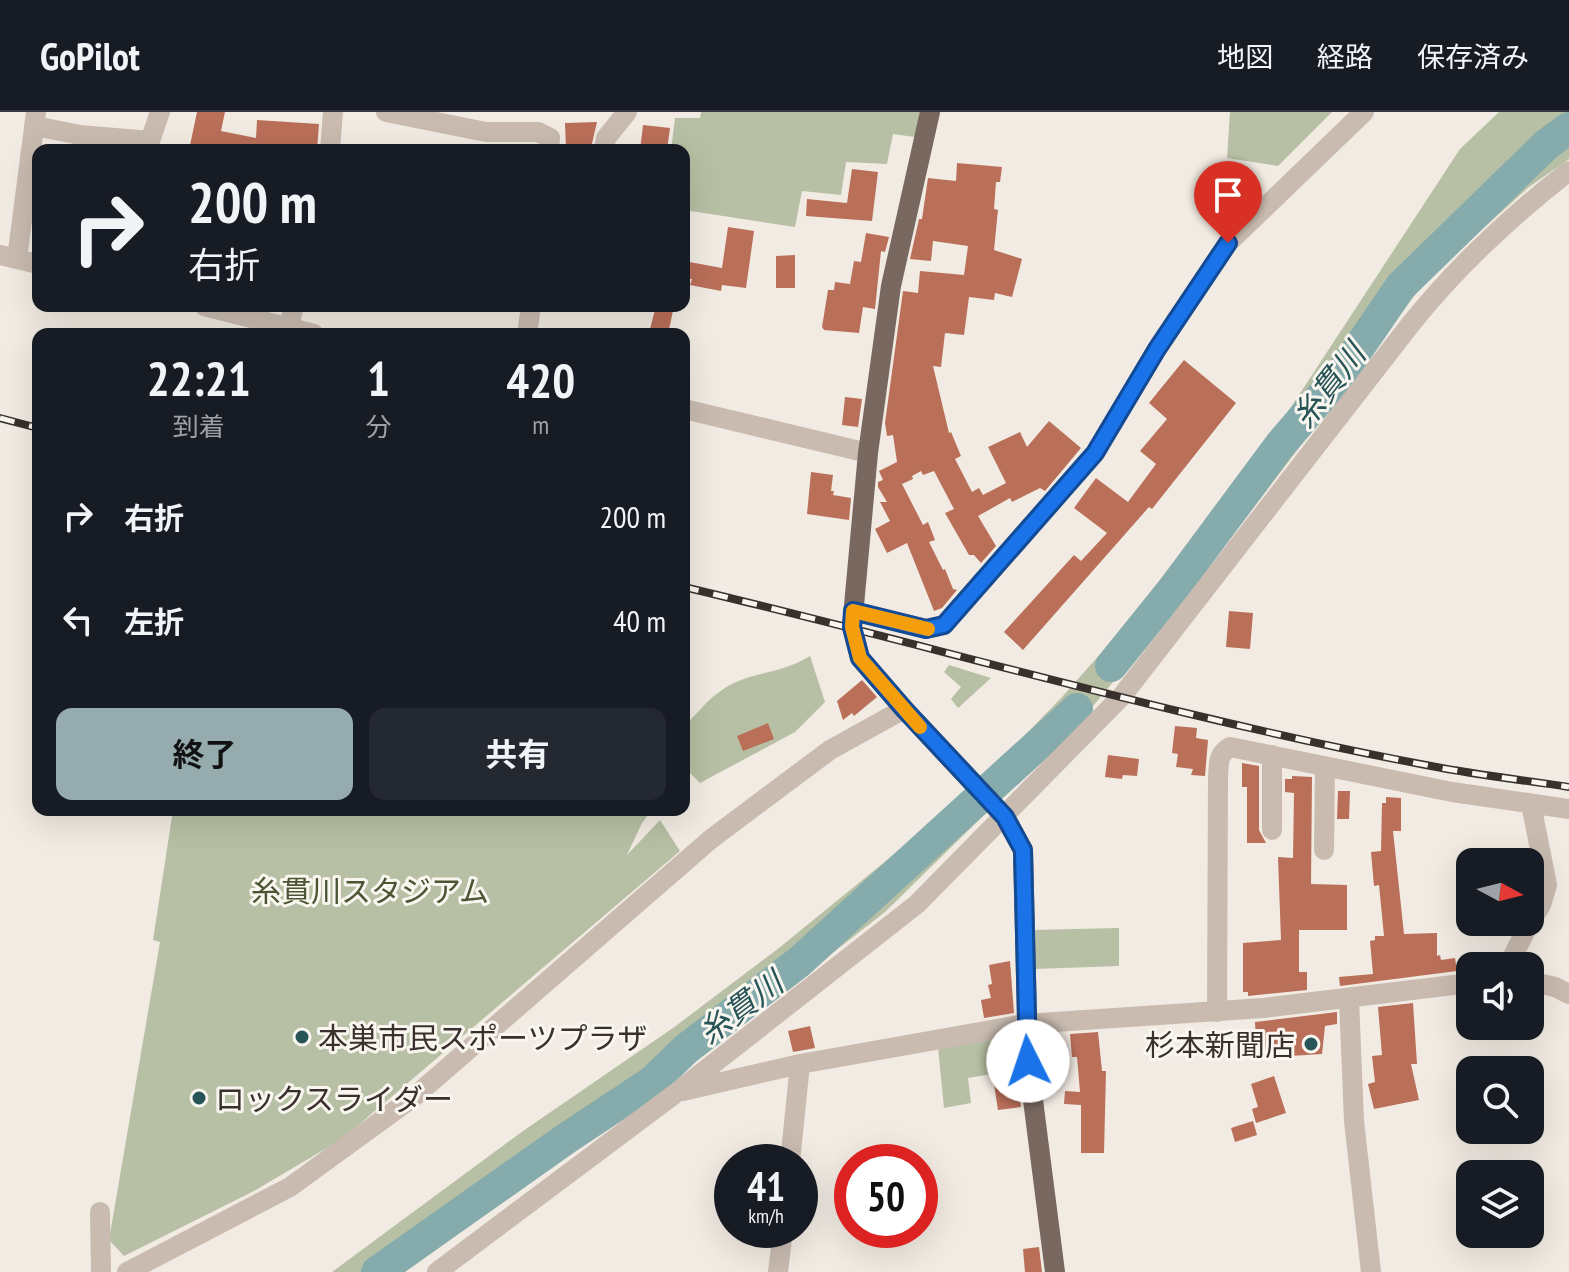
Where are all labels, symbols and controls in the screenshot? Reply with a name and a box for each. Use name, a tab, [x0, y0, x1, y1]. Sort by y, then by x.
text: GoPilot	[40, 31, 140, 80]
text: 地図	[1217, 38, 1273, 75]
text: 経路	[1317, 38, 1373, 75]
text: 保存済み	[1417, 38, 1529, 75]
pin	[1194, 161, 1262, 243]
text: 200 m	[188, 166, 317, 238]
icon: arrive	[1206, 173, 1250, 217]
icon: right	[56, 176, 160, 280]
text: 右折	[188, 241, 260, 288]
water label: 糸貫川	[1282, 332, 1376, 436]
text: 22:21	[147, 347, 251, 409]
text: 1	[367, 347, 390, 409]
text: 420	[506, 349, 575, 411]
text: m	[532, 408, 549, 441]
text: 到着	[173, 410, 225, 443]
text: 分	[365, 410, 392, 443]
icon: right	[56, 494, 100, 538]
text: 200 m	[600, 497, 666, 536]
text: 右折	[124, 498, 184, 537]
icon: left	[56, 598, 100, 642]
text: 40 m	[613, 601, 666, 640]
text: 左折	[124, 602, 184, 641]
button: 終了	[56, 708, 353, 800]
button: 共有	[369, 708, 666, 800]
north arrow	[1456, 848, 1544, 936]
map controls	[1456, 848, 1544, 1248]
park label: 糸貫川スタジアム	[251, 871, 489, 910]
button: sound	[1456, 952, 1544, 1040]
water label: 糸貫川	[689, 960, 793, 1053]
place label: 本巣市民スポーツプラザ	[318, 1018, 647, 1057]
position arrow	[986, 1019, 1070, 1103]
place label: 杉本新聞店	[1145, 1025, 1295, 1064]
marker: 本巣市民スポーツプラザ	[293, 1028, 311, 1046]
marker: 杉本新聞店	[1302, 1035, 1320, 1053]
button: search	[1456, 1056, 1544, 1144]
place label: ロックスライダー	[215, 1079, 453, 1118]
marker: ロックスライダー	[190, 1089, 208, 1107]
speed limit sign: 50	[834, 1144, 938, 1248]
text: 41	[747, 1160, 785, 1212]
button: layers	[1456, 1160, 1544, 1248]
text: km/h	[748, 1203, 784, 1229]

